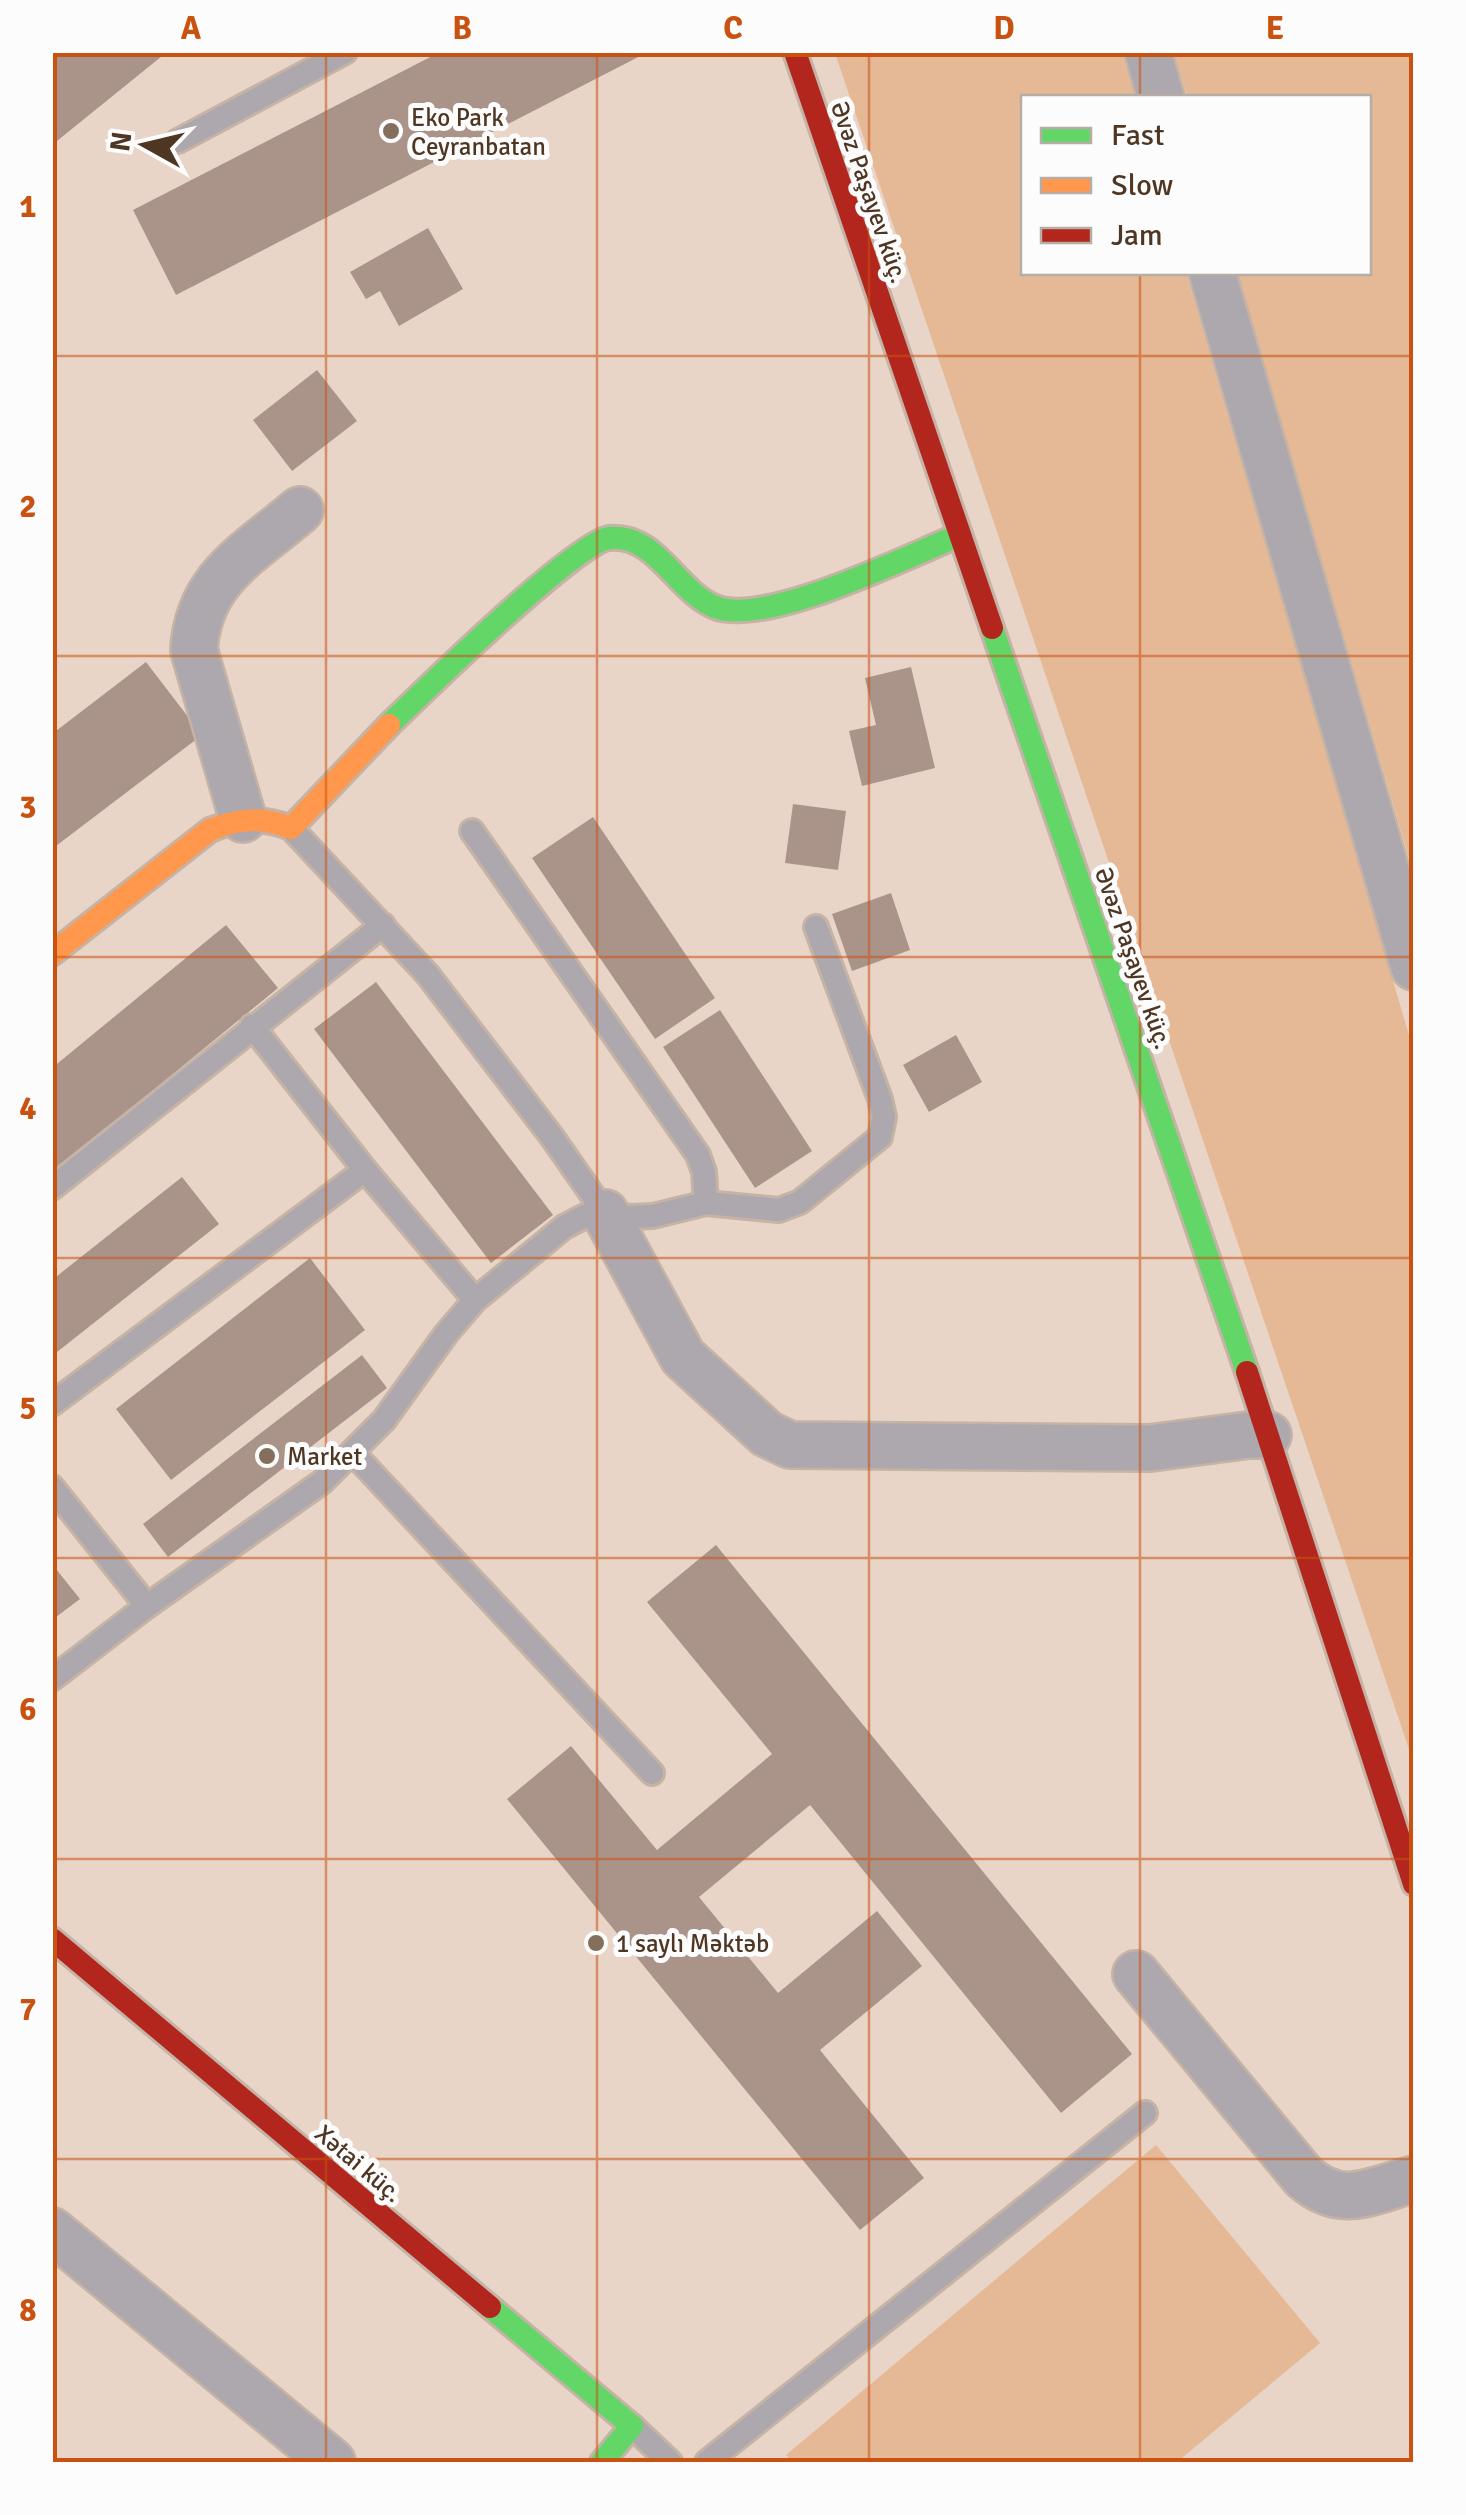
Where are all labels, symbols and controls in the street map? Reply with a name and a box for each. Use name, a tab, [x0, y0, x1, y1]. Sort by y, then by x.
text: A	[181, 9, 202, 48]
text: B	[452, 9, 472, 48]
text: C	[723, 9, 743, 48]
text: D	[993, 9, 1015, 48]
text: E	[1266, 9, 1284, 48]
north arrow	[95, 95, 195, 195]
legend	[1021, 95, 1371, 275]
street label: Əvəz Paşayev küç.	[824, 97, 915, 287]
place label: Eko Park Ceyranbatan	[411, 102, 546, 162]
text: Fast	[1111, 117, 1164, 154]
marker: Eko Park Ceyranbatan	[380, 120, 402, 142]
text: N	[103, 130, 139, 154]
text: Slow	[1111, 167, 1173, 204]
text: 1	[19, 187, 37, 226]
text: Jam	[1111, 217, 1163, 254]
text: 2	[19, 487, 37, 526]
text: 3	[19, 788, 37, 827]
street label: Əvəz Paşayev küç.	[1088, 863, 1179, 1053]
text: 4	[19, 1089, 37, 1128]
text: 5	[19, 1389, 37, 1428]
place label: Market	[287, 1441, 363, 1472]
marker: Market	[256, 1445, 278, 1467]
text: 6	[19, 1690, 37, 1729]
place label: 1 saylı Məktəb	[616, 1928, 769, 1959]
marker: 1 saylı Məktəb	[585, 1932, 607, 1954]
text: 7	[19, 1990, 37, 2029]
street label: Xətai küç.	[309, 2118, 409, 2209]
text: 8	[19, 2291, 37, 2330]

